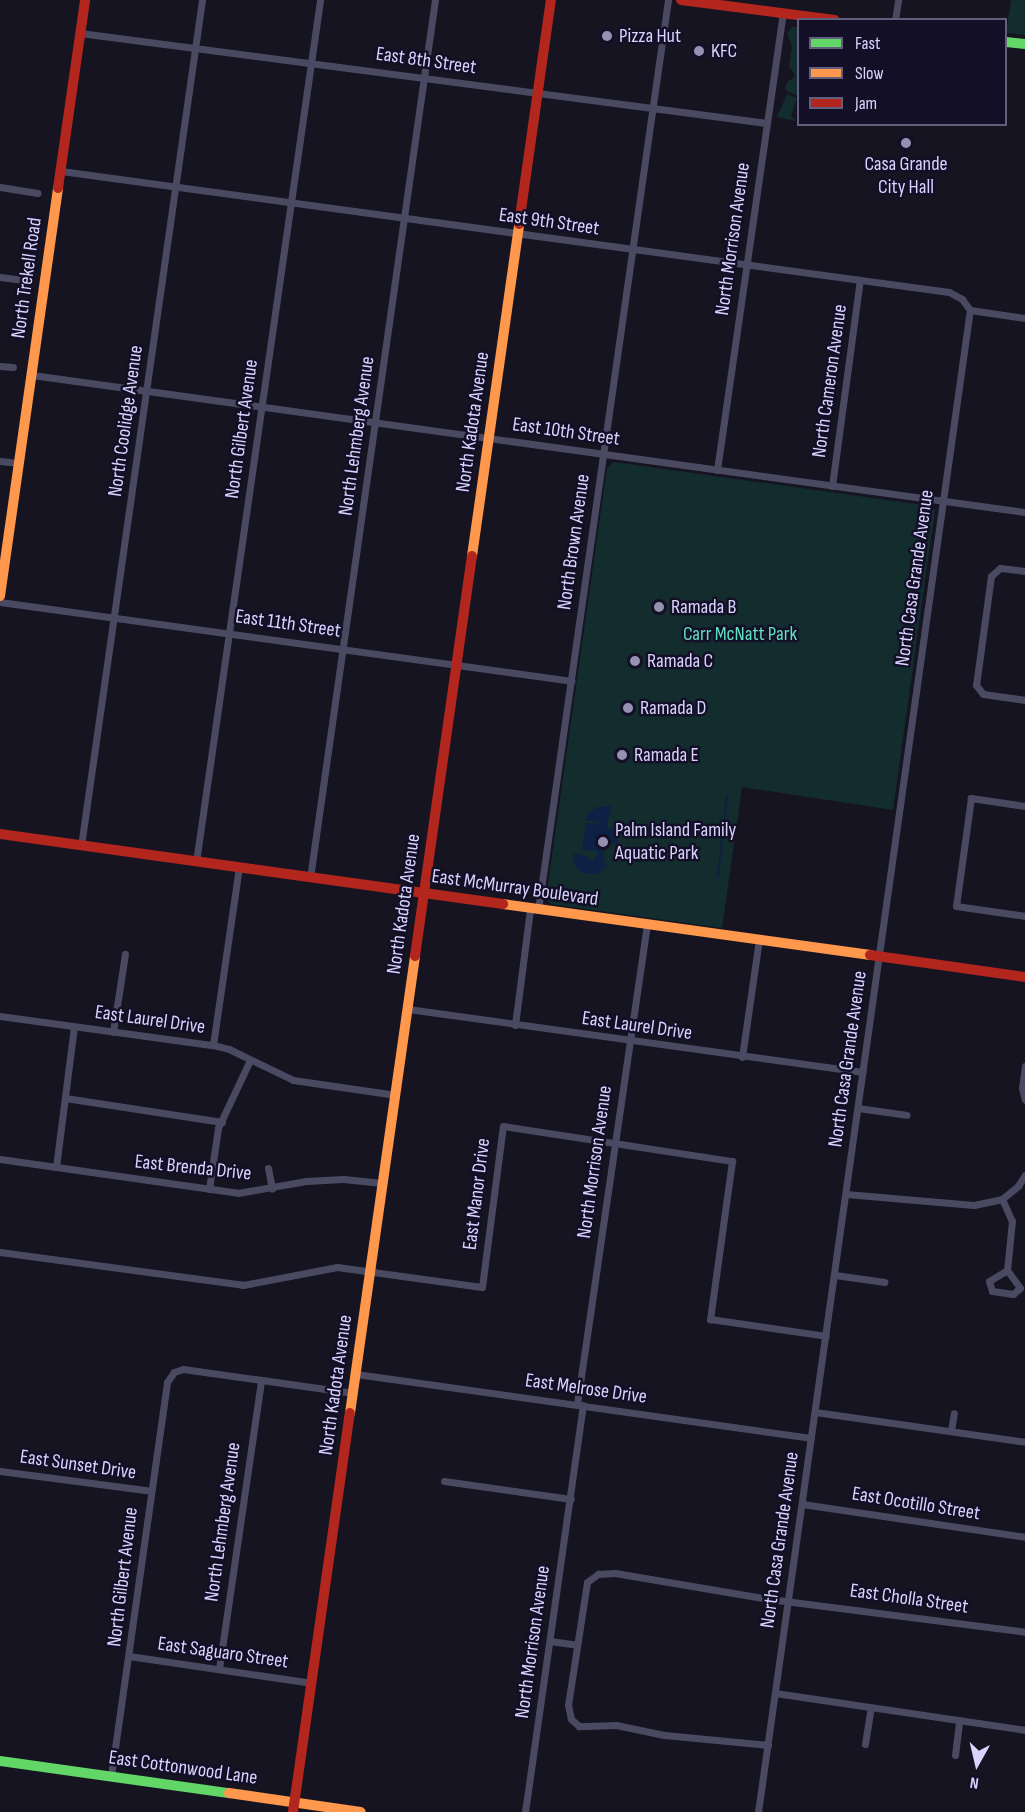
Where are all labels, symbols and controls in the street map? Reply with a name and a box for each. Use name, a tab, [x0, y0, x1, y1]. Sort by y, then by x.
legend	[797, 18, 1007, 126]
place label: Pizza Hut	[619, 24, 681, 48]
marker: Pizza Hut	[600, 29, 614, 43]
text: Fast	[855, 33, 880, 54]
place label: KFC	[711, 39, 737, 63]
street label: East 8th Street	[374, 42, 478, 80]
marker: KFC	[692, 44, 706, 58]
text: Slow	[855, 63, 884, 84]
text: Jam	[855, 93, 877, 114]
marker: Casa Grande City Hall	[899, 136, 913, 150]
place label: Casa Grande City Hall	[864, 152, 948, 199]
street label: North Morrison Avenue	[710, 161, 756, 317]
street label: East 9th Street	[497, 203, 601, 241]
street label: North Trekell Road	[7, 216, 47, 340]
street label: North Cameron Avenue	[807, 303, 853, 459]
street label: North Coolidge Avenue	[103, 344, 149, 498]
street label: North Kadota Avenue	[451, 350, 495, 494]
street label: North Lehmberg Avenue	[334, 355, 380, 517]
street label: North Gilbert Avenue	[220, 358, 264, 500]
street label: East 10th Street	[511, 413, 621, 451]
street label: North Brown Avenue	[553, 473, 595, 611]
street label: North Casa Grande Avenue	[891, 488, 939, 668]
place label: Ramada B	[671, 595, 736, 619]
marker: Ramada B	[652, 600, 666, 614]
street label: East 11th Street	[234, 605, 342, 643]
park label: Carr McNatt Park	[683, 622, 797, 646]
place label: Ramada C	[647, 649, 713, 673]
marker: Ramada C	[628, 654, 642, 668]
place label: Ramada D	[640, 696, 706, 720]
marker: Ramada D	[621, 701, 635, 715]
place label: Ramada E	[634, 743, 699, 767]
marker: Ramada E	[615, 748, 629, 762]
place label: Palm Island Family Aquatic Park	[615, 819, 736, 866]
street label: North Kadota Avenue	[382, 832, 426, 976]
marker: Palm Island Family Aquatic Park	[596, 835, 610, 849]
street label: East McMurray Boulevard	[430, 864, 600, 912]
street label: North Casa Grande Avenue	[824, 969, 872, 1149]
street label: East Laurel Drive	[93, 1000, 207, 1040]
street label: East Laurel Drive	[580, 1006, 694, 1046]
street label: North Morrison Avenue	[572, 1084, 618, 1240]
street label: East Manor Drive	[458, 1137, 496, 1251]
street label: East Brenda Drive	[133, 1150, 253, 1186]
street label: North Kadota Avenue	[314, 1313, 358, 1457]
street label: East Melrose Drive	[524, 1369, 648, 1409]
street label: North Lehmberg Avenue	[200, 1441, 246, 1603]
street label: East Sunset Drive	[18, 1445, 138, 1485]
street label: North Casa Grande Avenue	[756, 1450, 804, 1630]
street label: East Ocotillo Street	[850, 1482, 982, 1526]
street label: North Gilbert Avenue	[103, 1506, 143, 1648]
street label: North Morrison Avenue	[510, 1564, 556, 1720]
street label: East Cholla Street	[848, 1579, 970, 1619]
street label: East Saguaro Street	[156, 1632, 290, 1674]
north arrow	[947, 1734, 1007, 1794]
street label: East Cottonwood Lane	[107, 1746, 259, 1790]
text: N	[969, 1772, 980, 1792]

